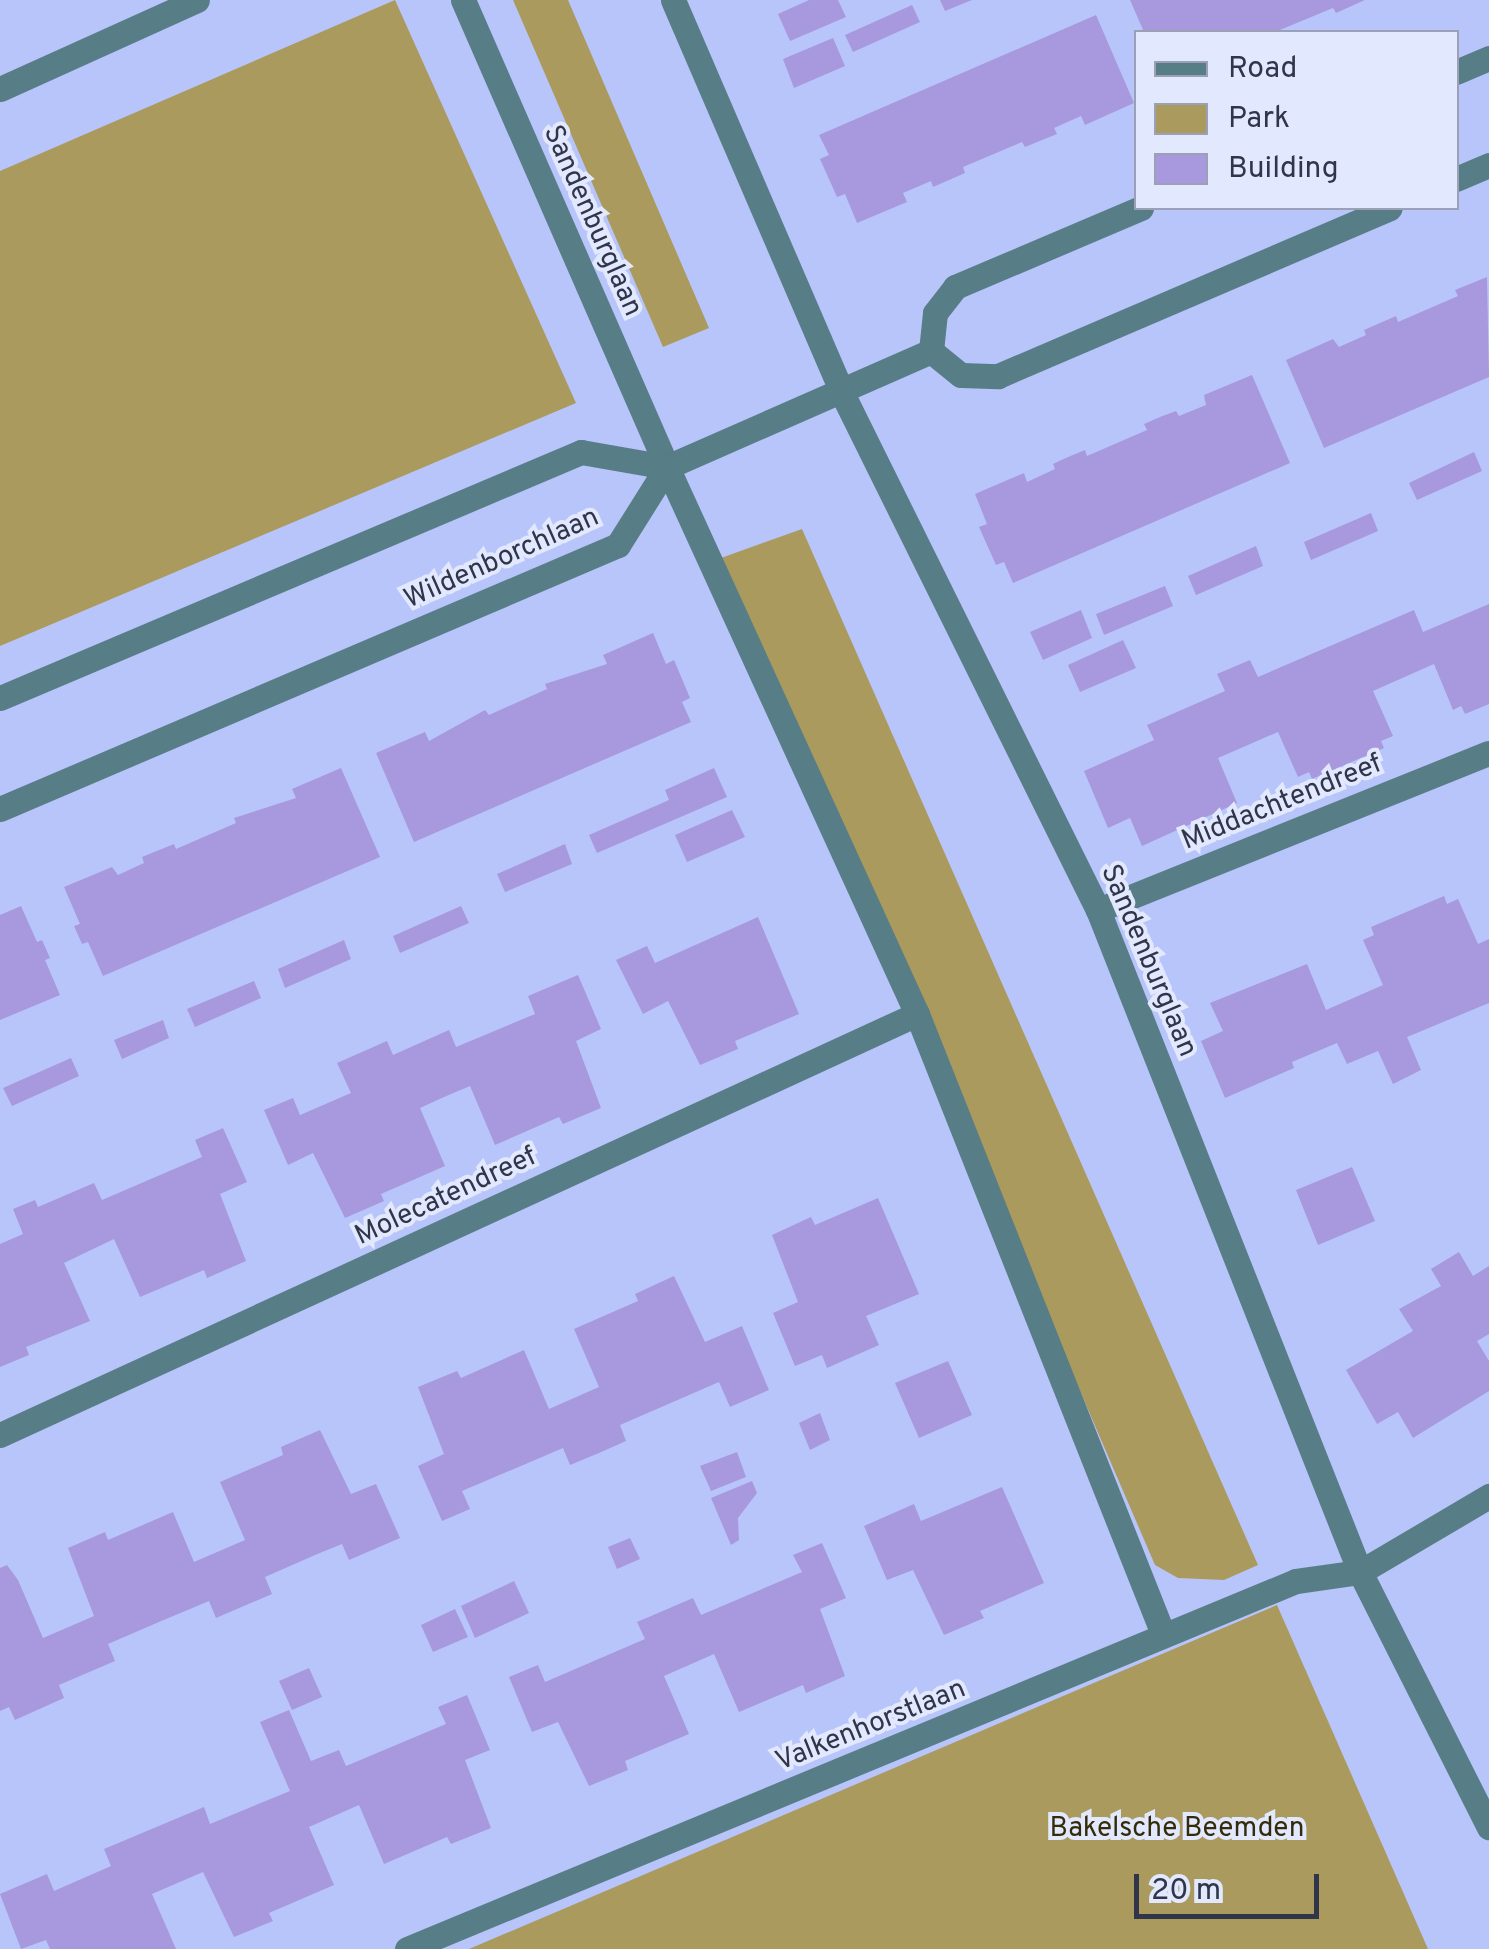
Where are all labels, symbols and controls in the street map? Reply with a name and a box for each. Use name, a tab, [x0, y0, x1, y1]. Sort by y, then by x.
legend	[1134, 30, 1459, 210]
text: Road	[1228, 51, 1297, 88]
text: Park	[1228, 101, 1290, 138]
street label: Sandenburglaan	[535, 120, 649, 322]
text: Building	[1228, 151, 1339, 188]
street label: Wildenborchlaan	[399, 501, 605, 617]
street label: Middachtendreef	[1177, 748, 1387, 858]
street label: Sandenburglaan	[1092, 860, 1204, 1062]
street label: Molecatendreef	[350, 1140, 542, 1254]
street label: Valkenhorstlaan	[771, 1673, 971, 1779]
park label: Bakelsche Beemden	[1050, 1812, 1304, 1846]
scale bar	[1139, 1854, 1324, 1916]
text: 20 m	[1151, 1873, 1221, 1910]

